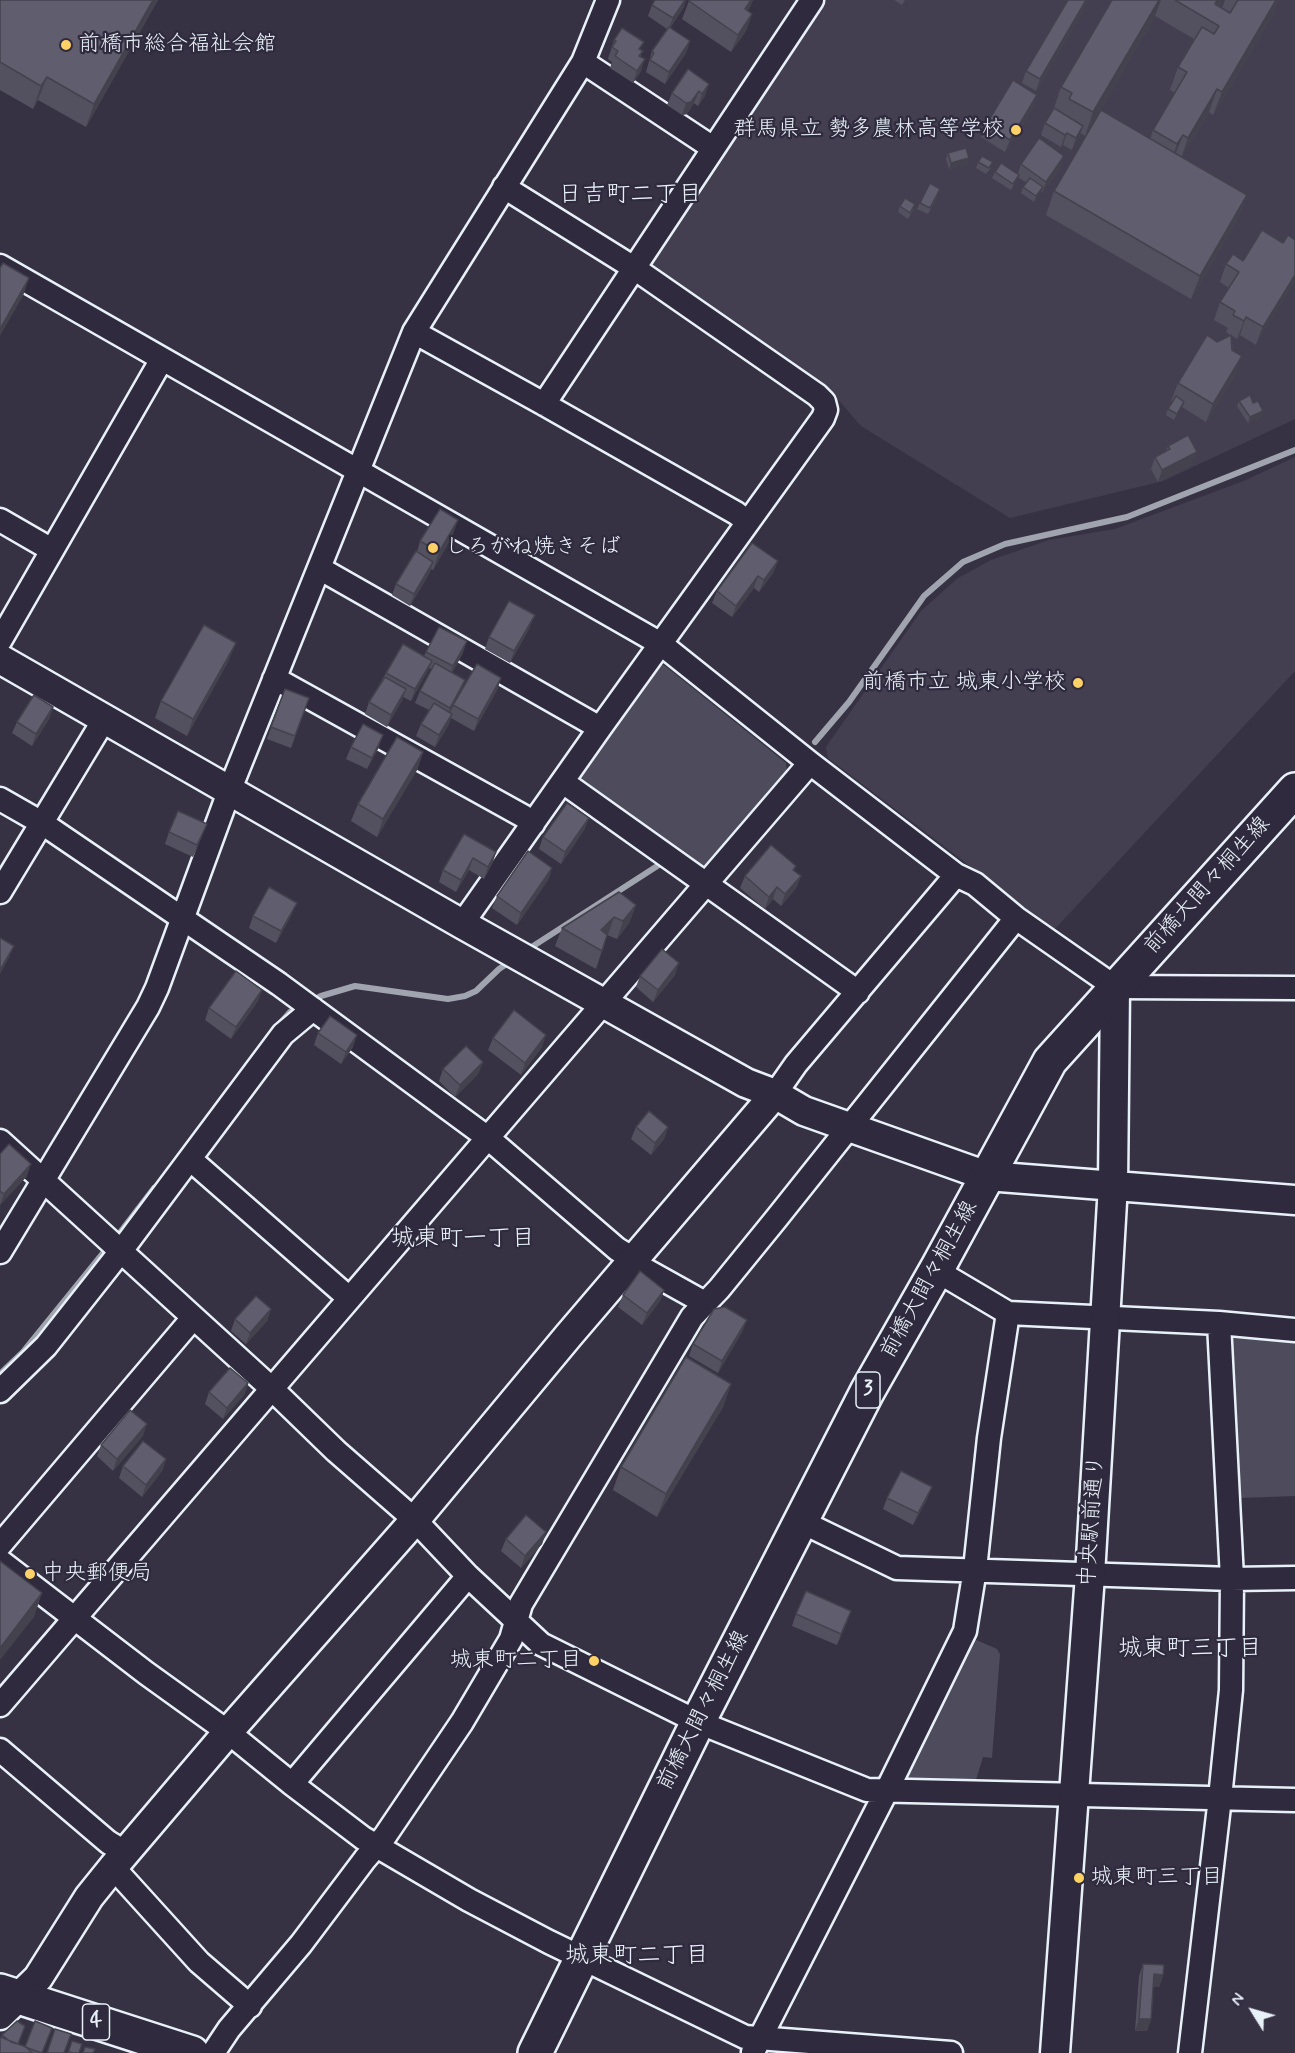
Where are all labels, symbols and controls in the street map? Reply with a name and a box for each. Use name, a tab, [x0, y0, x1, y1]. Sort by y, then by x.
place label: 前橋市総合福祉会館	[78, 32, 276, 58]
marker: 前橋市総合福祉会館	[59, 38, 73, 52]
place label: 群馬県立 勢多農林高等学校	[734, 117, 1004, 143]
marker: 群馬県立 勢多農林高等学校	[1009, 123, 1023, 137]
district label: 日吉町二丁目	[558, 182, 702, 210]
place label: しろがね焼きそば	[445, 535, 621, 561]
marker: しろがね焼きそば	[426, 541, 440, 555]
place label: 前橋市立 城東小学校	[862, 670, 1066, 696]
marker: 前橋市立 城東小学校	[1071, 676, 1085, 690]
street label: 前橋大間々桐生線	[1139, 812, 1277, 960]
street label: 前橋大間々桐生線	[876, 1197, 984, 1363]
district label: 城東町一丁目	[391, 1226, 535, 1254]
road number: 3	[856, 1372, 880, 1408]
street label: 中央駅前通り	[1075, 1454, 1111, 1588]
place label: 中央郵便局	[42, 1561, 152, 1587]
marker: 中央郵便局	[23, 1567, 37, 1581]
street label: 前橋大間々桐生線	[652, 1627, 756, 1795]
district label: 城東町三丁目	[1118, 1636, 1262, 1664]
place label: 城東町二丁目	[450, 1648, 582, 1674]
marker: 城東町二丁目	[587, 1654, 601, 1668]
place label: 城東町三丁目	[1091, 1865, 1223, 1891]
marker: 城東町三丁目	[1072, 1871, 1086, 1885]
district label: 城東町二丁目	[565, 1943, 709, 1971]
north arrow	[1223, 1981, 1283, 2041]
text: N	[1227, 1989, 1250, 2010]
road number: 4	[82, 2004, 110, 2040]

